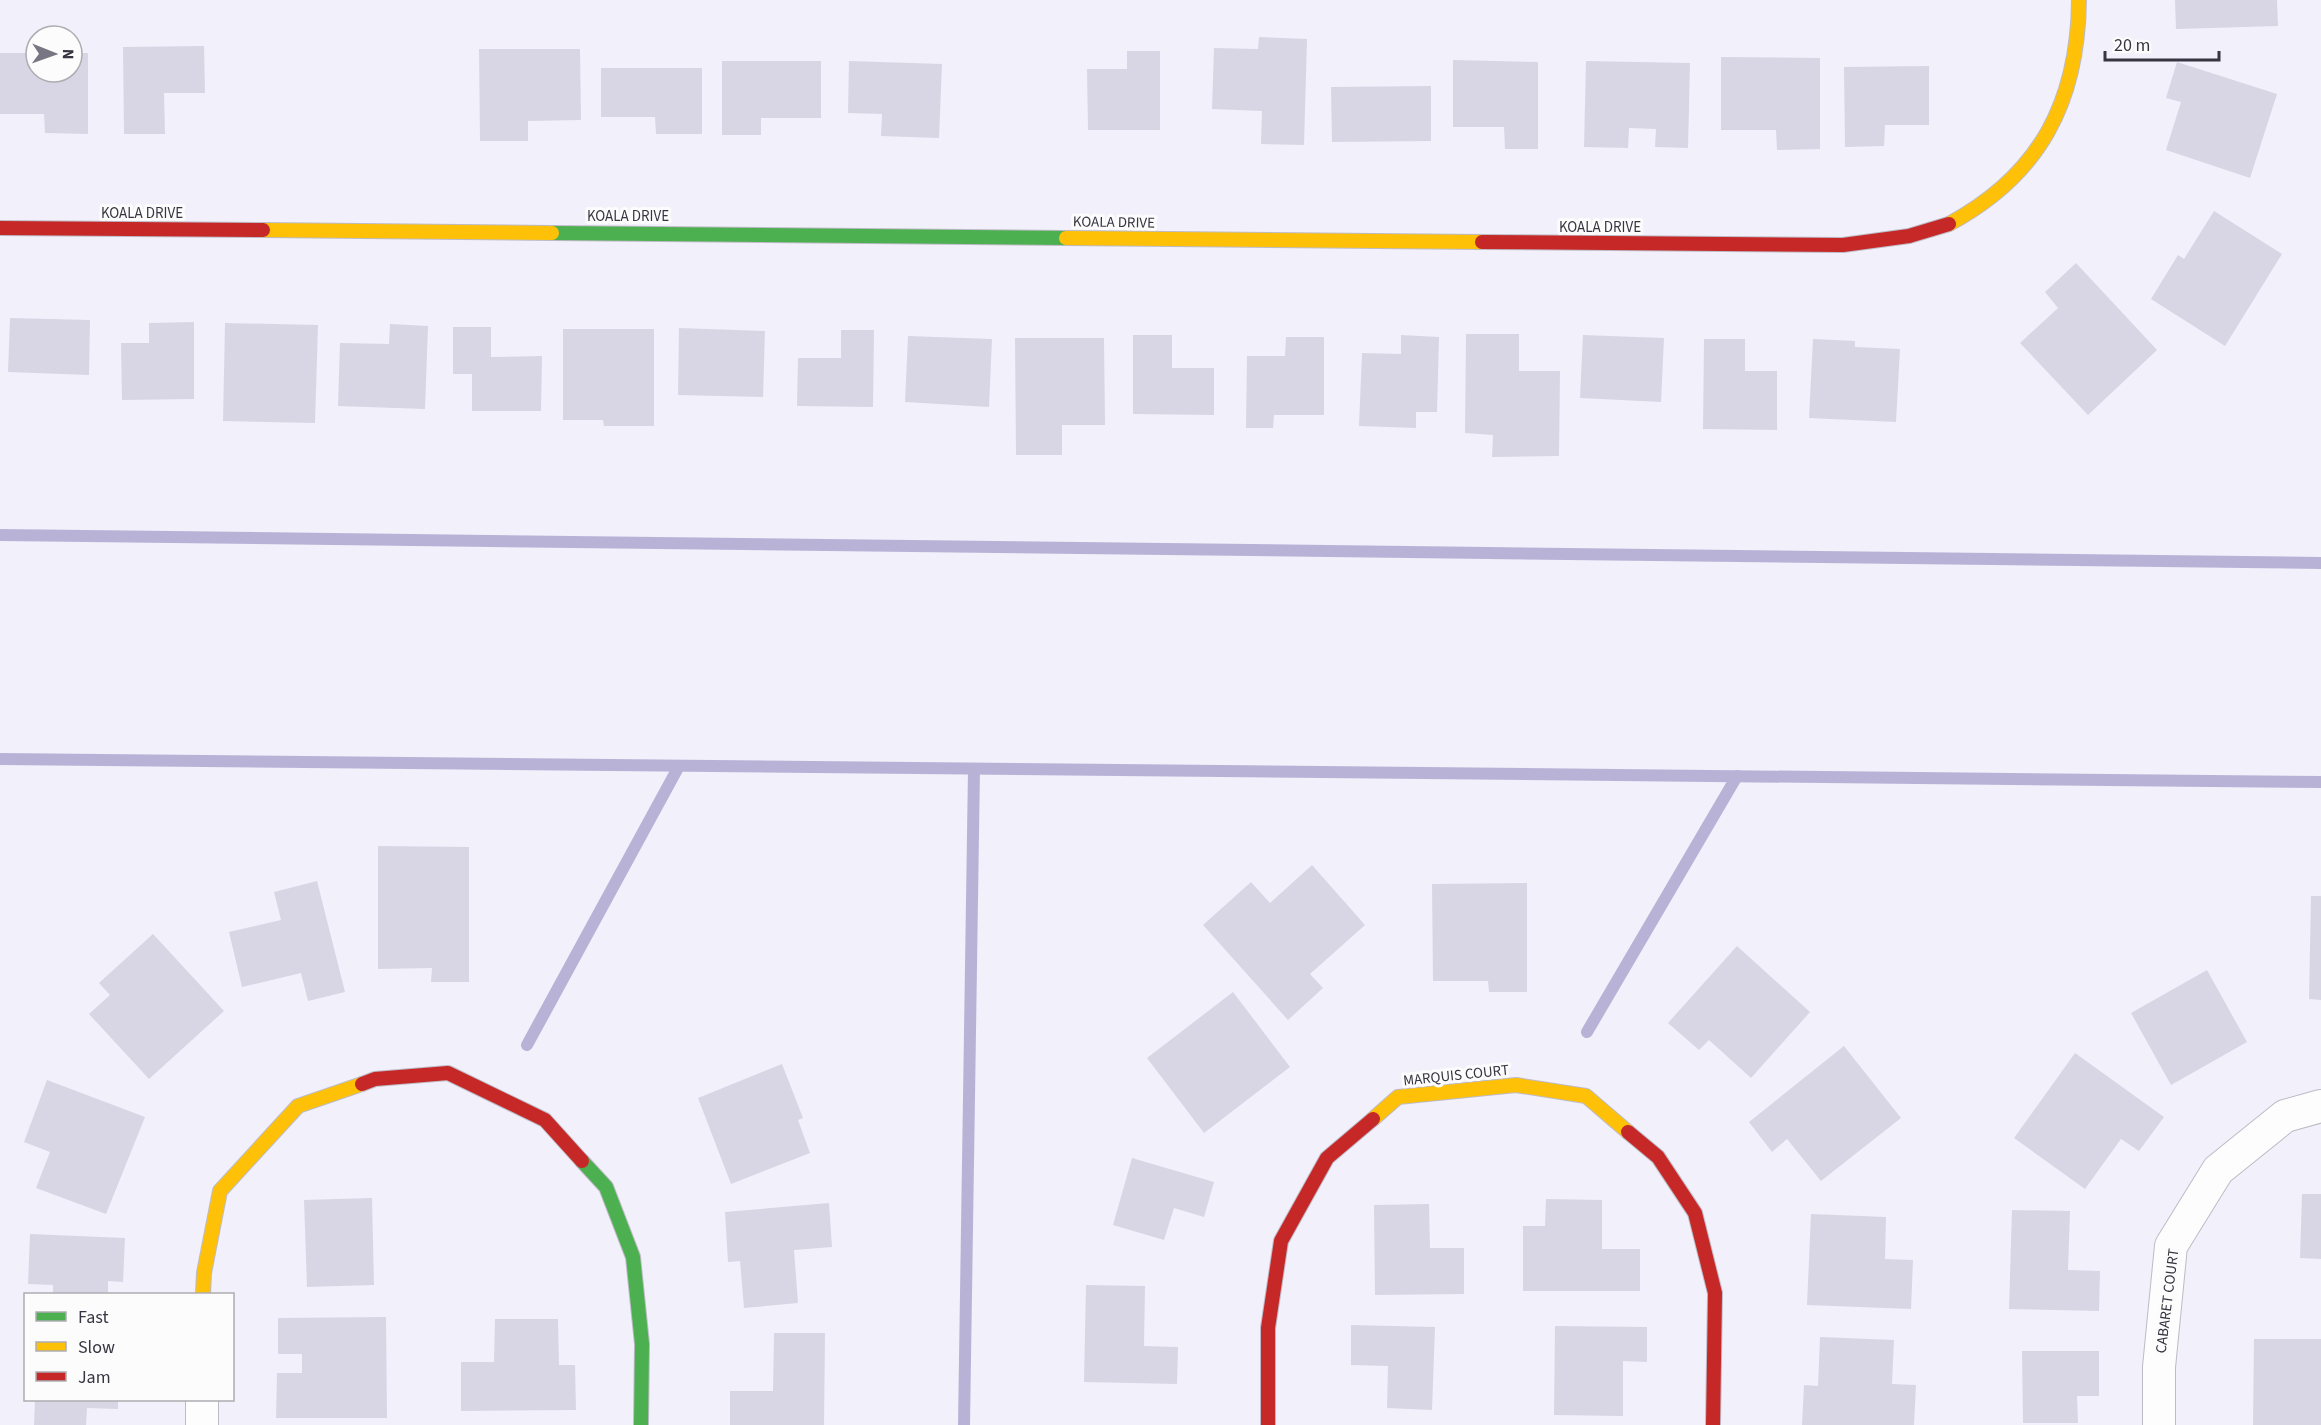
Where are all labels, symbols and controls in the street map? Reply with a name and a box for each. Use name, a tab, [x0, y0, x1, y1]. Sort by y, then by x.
north arrow	[24, 24, 84, 84]
scale bar	[2105, 24, 2219, 62]
text: 20 m	[2114, 33, 2150, 58]
text: N	[57, 49, 79, 60]
street label: KOALA DRIVE	[101, 203, 183, 224]
street label: KOALA DRIVE	[587, 206, 669, 227]
street label: KOALA DRIVE	[1073, 211, 1155, 234]
street label: KOALA DRIVE	[1559, 217, 1641, 238]
street label: MARQUIS COURT	[1402, 1059, 1510, 1091]
street label: CABARET COURT	[2151, 1248, 2184, 1355]
legend	[24, 1293, 234, 1401]
text: Fast	[78, 1305, 109, 1330]
text: Slow	[78, 1335, 115, 1360]
text: Jam	[78, 1365, 111, 1390]

